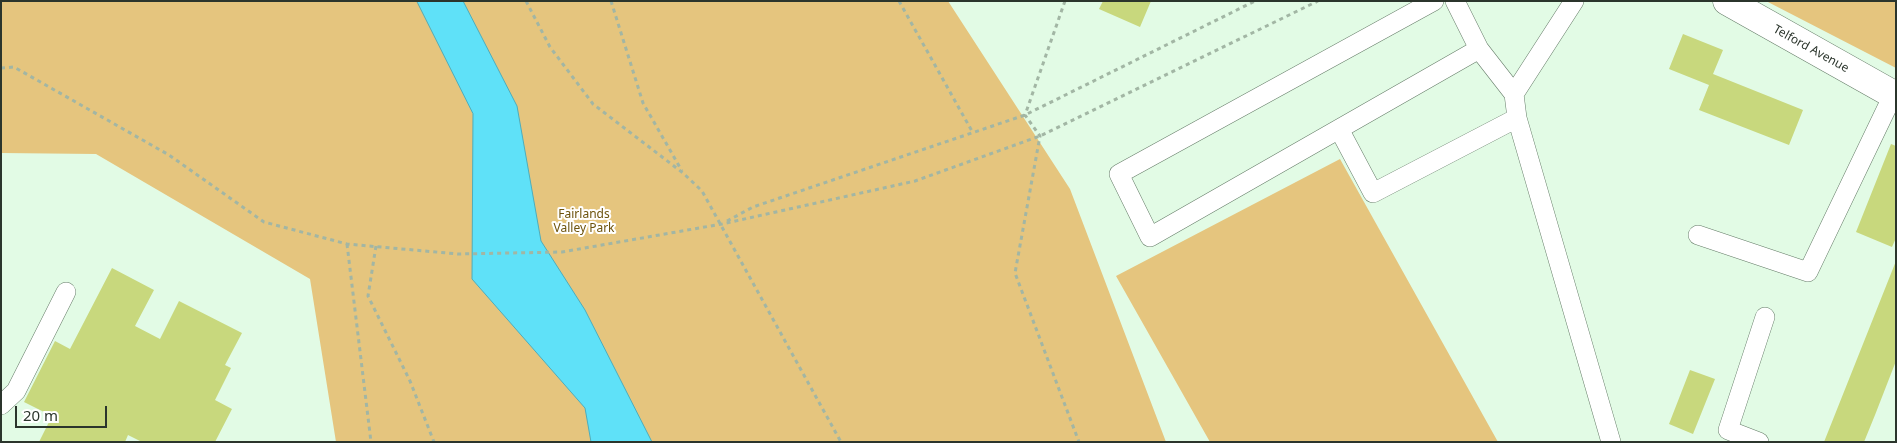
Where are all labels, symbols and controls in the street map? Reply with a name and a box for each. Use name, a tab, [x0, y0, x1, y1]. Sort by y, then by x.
street label: Telford Avenue	[1771, 22, 1851, 76]
park label: Fairlands Valley Park	[553, 208, 615, 236]
scale bar	[18, 396, 110, 428]
text: 20 m	[23, 405, 58, 425]

